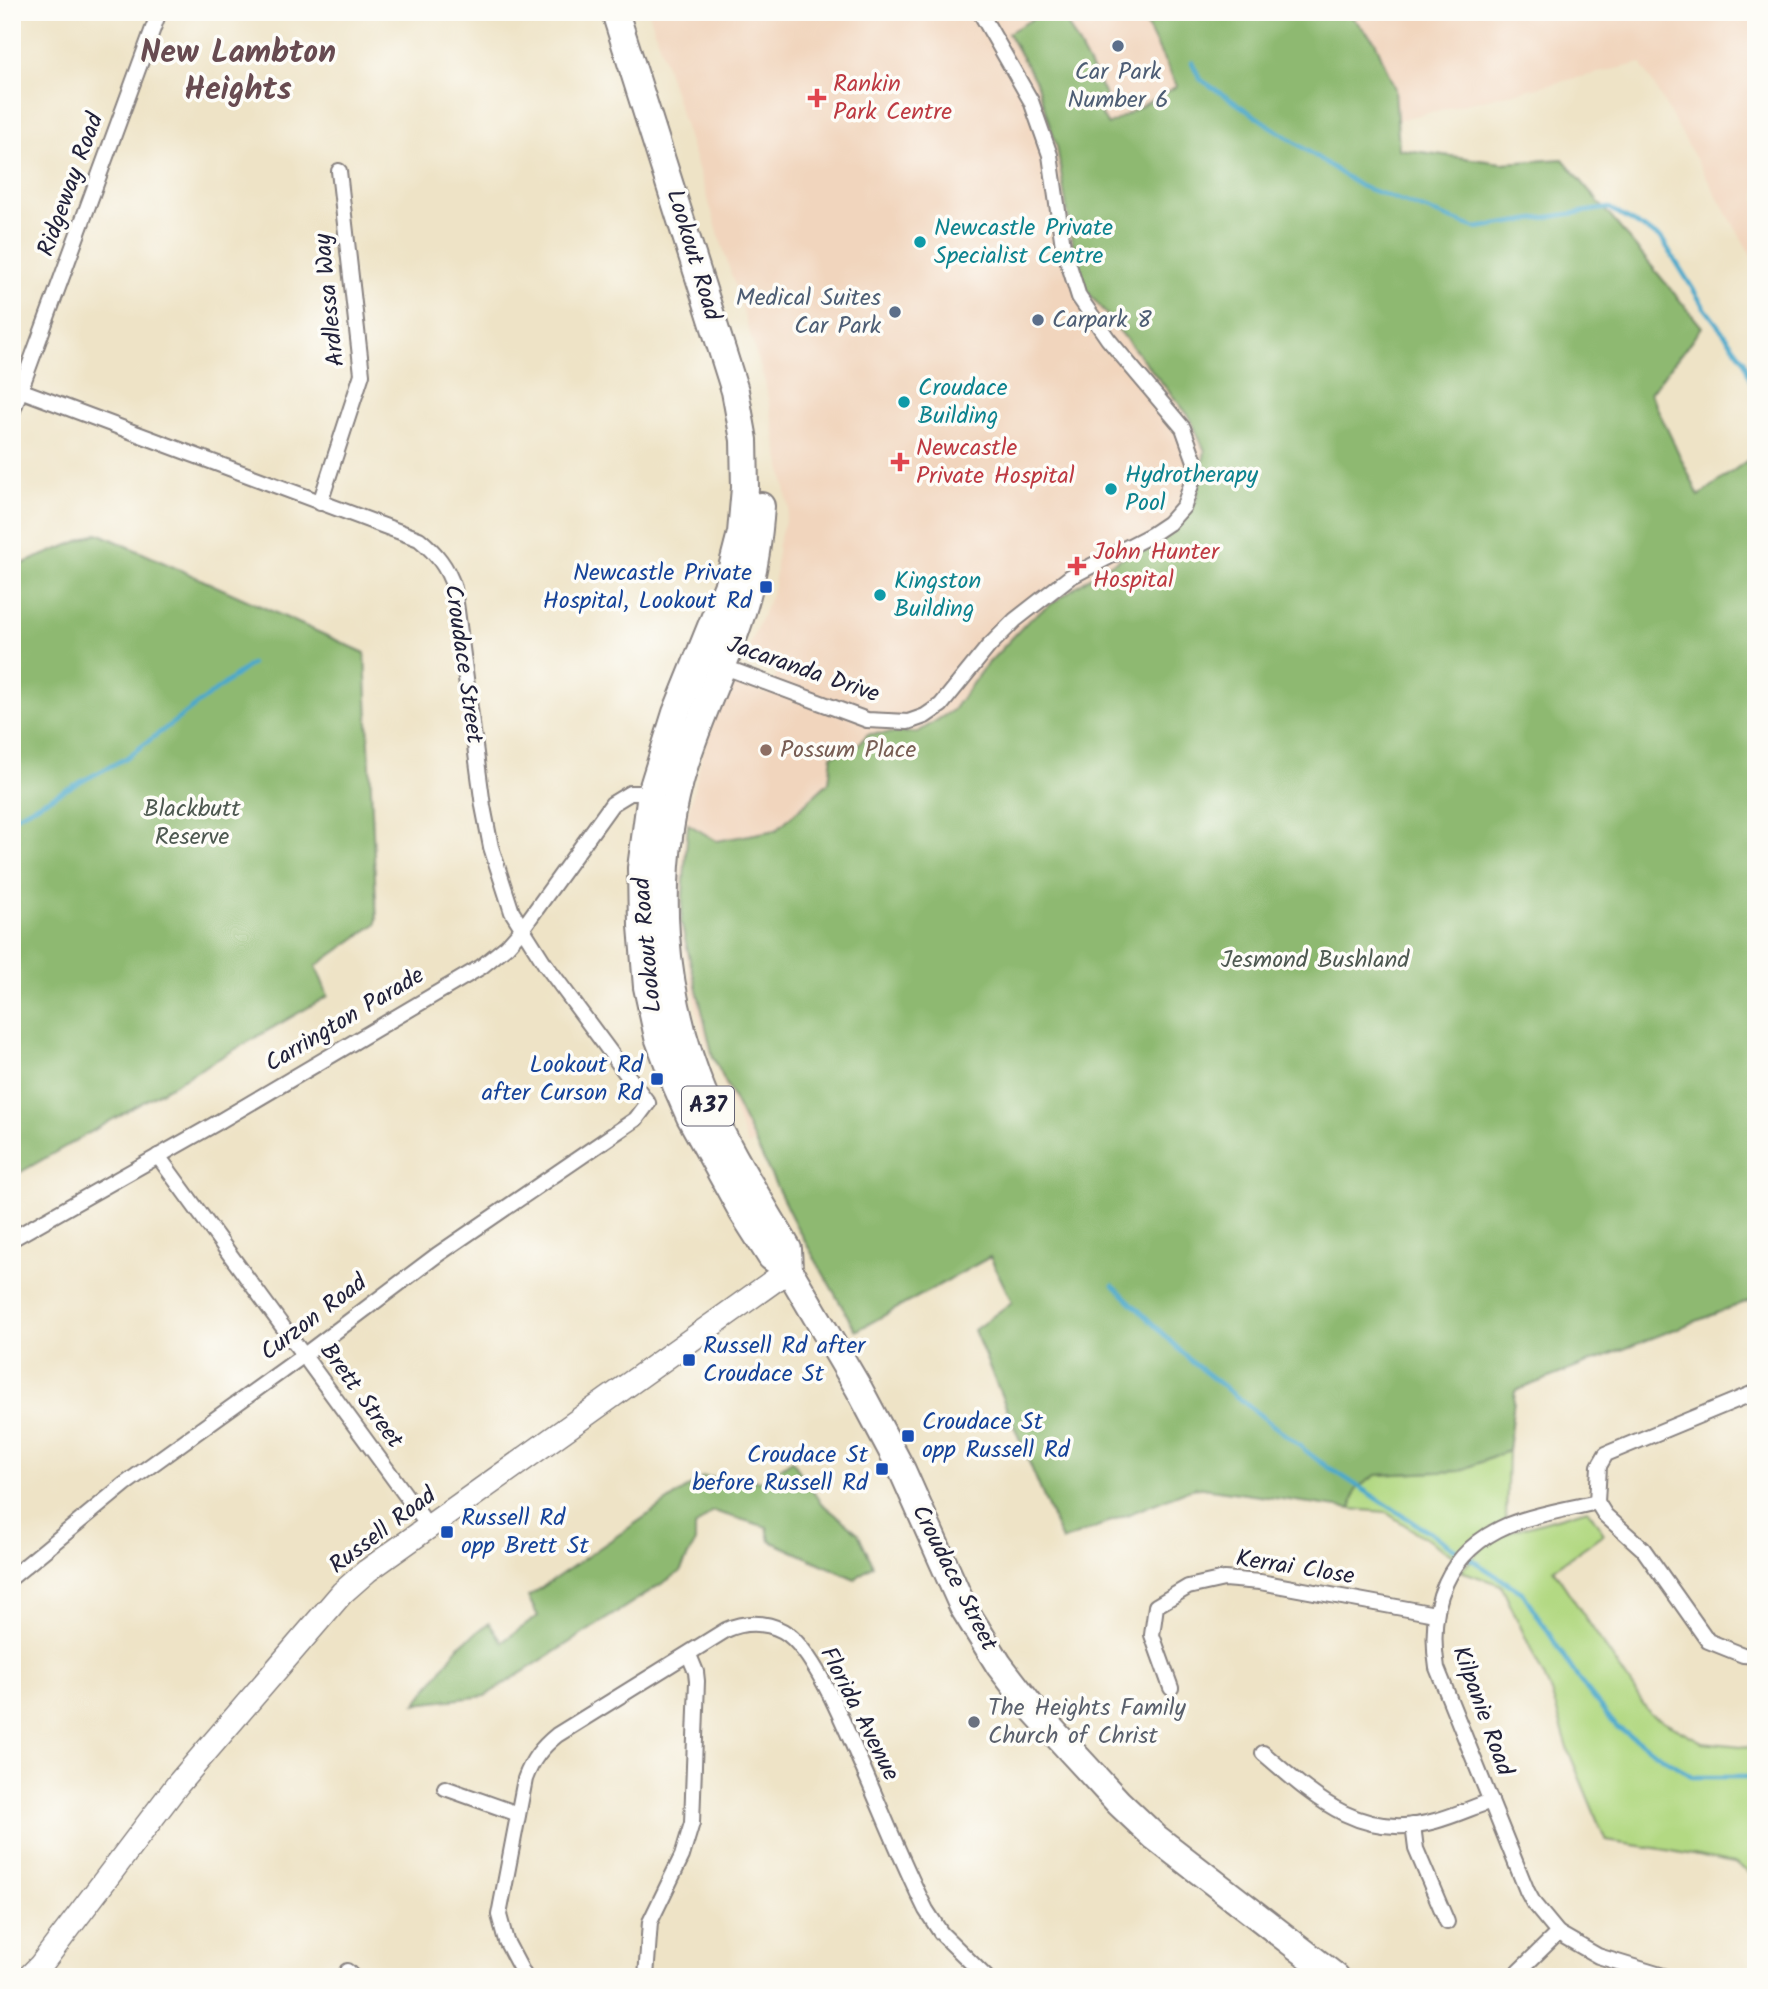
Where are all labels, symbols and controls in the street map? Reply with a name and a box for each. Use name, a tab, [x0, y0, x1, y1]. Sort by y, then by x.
district label: New Lambton Heights	[140, 28, 336, 116]
marker: Car Park Number 6	[1110, 38, 1126, 54]
place label: Car Park Number 6	[1067, 53, 1169, 120]
place label: Rankin Park Centre	[833, 65, 952, 132]
marker: Rankin Park Centre	[807, 88, 827, 108]
street label: Ridgeway Road	[27, 107, 115, 262]
street label: Lookout Road	[655, 184, 732, 326]
place label: Newcastle Private Specialist Centre	[934, 209, 1113, 276]
street label: Ardlessa Way	[304, 231, 356, 369]
marker: Newcastle Private Specialist Centre	[912, 234, 928, 250]
place label: Medical Suites Car Park	[736, 279, 882, 346]
place label: Carpark 8	[1052, 301, 1152, 340]
marker: Medical Suites Car Park	[887, 304, 903, 320]
marker: Carpark 8	[1030, 312, 1046, 328]
place label: Croudace Building	[918, 369, 1008, 436]
marker: Croudace Building	[896, 394, 912, 410]
place label: Newcastle Private Hospital	[916, 429, 1075, 496]
marker: Newcastle Private Hospital	[890, 452, 910, 472]
place label: Hydrotherapy Pool	[1125, 456, 1259, 523]
marker: Hydrotherapy Pool	[1103, 481, 1119, 497]
place label: John Hunter Hospital	[1093, 533, 1221, 600]
place label: Newcastle Private Hospital, Lookout Rd	[543, 554, 753, 621]
marker: John Hunter Hospital	[1067, 556, 1087, 576]
place label: Kingston Building	[894, 562, 981, 629]
marker: Newcastle Private Hospital, Lookout Rd	[758, 579, 774, 595]
street label: Croudace Street	[433, 582, 494, 747]
marker: Kingston Building	[872, 587, 888, 603]
street label: Jacaranda Drive	[721, 626, 885, 714]
place label: Possum Place	[780, 731, 916, 770]
marker: Possum Place	[758, 742, 774, 758]
park label: Blackbutt Reserve	[143, 790, 241, 857]
street label: Lookout Road	[623, 875, 673, 1014]
park label: Jesmond Bushland	[1221, 941, 1410, 980]
street label: Carrington Parade	[258, 957, 432, 1083]
place label: Lookout Rd after Curson Rd	[482, 1046, 644, 1113]
marker: Lookout Rd after Curson Rd	[649, 1071, 665, 1087]
road number: A37	[682, 1086, 734, 1126]
street label: Curzon Road	[252, 1264, 377, 1371]
place label: Russell Rd after Croudace St	[703, 1327, 867, 1394]
street label: Brett Street	[309, 1335, 413, 1458]
marker: Russell Rd after Croudace St	[681, 1352, 697, 1368]
place label: Croudace St opp Russell Rd	[922, 1403, 1071, 1470]
marker: Croudace St opp Russell Rd	[900, 1428, 916, 1444]
place label: Croudace St before Russell Rd	[692, 1436, 869, 1503]
marker: Croudace St before Russell Rd	[874, 1461, 890, 1477]
street label: Russell Road	[321, 1477, 446, 1585]
street label: Croudace Street	[900, 1498, 1008, 1659]
place label: Russell Rd opp Brett St	[461, 1499, 589, 1566]
marker: Russell Rd opp Brett St	[439, 1524, 455, 1540]
street label: Kerrai Close	[1233, 1539, 1357, 1597]
street label: Florida Avenue	[808, 1640, 910, 1788]
street label: Kilpanie Road	[1440, 1641, 1524, 1782]
place label: The Heights Family Church of Christ	[988, 1689, 1187, 1756]
marker: The Heights Family Church of Christ	[966, 1714, 982, 1730]

